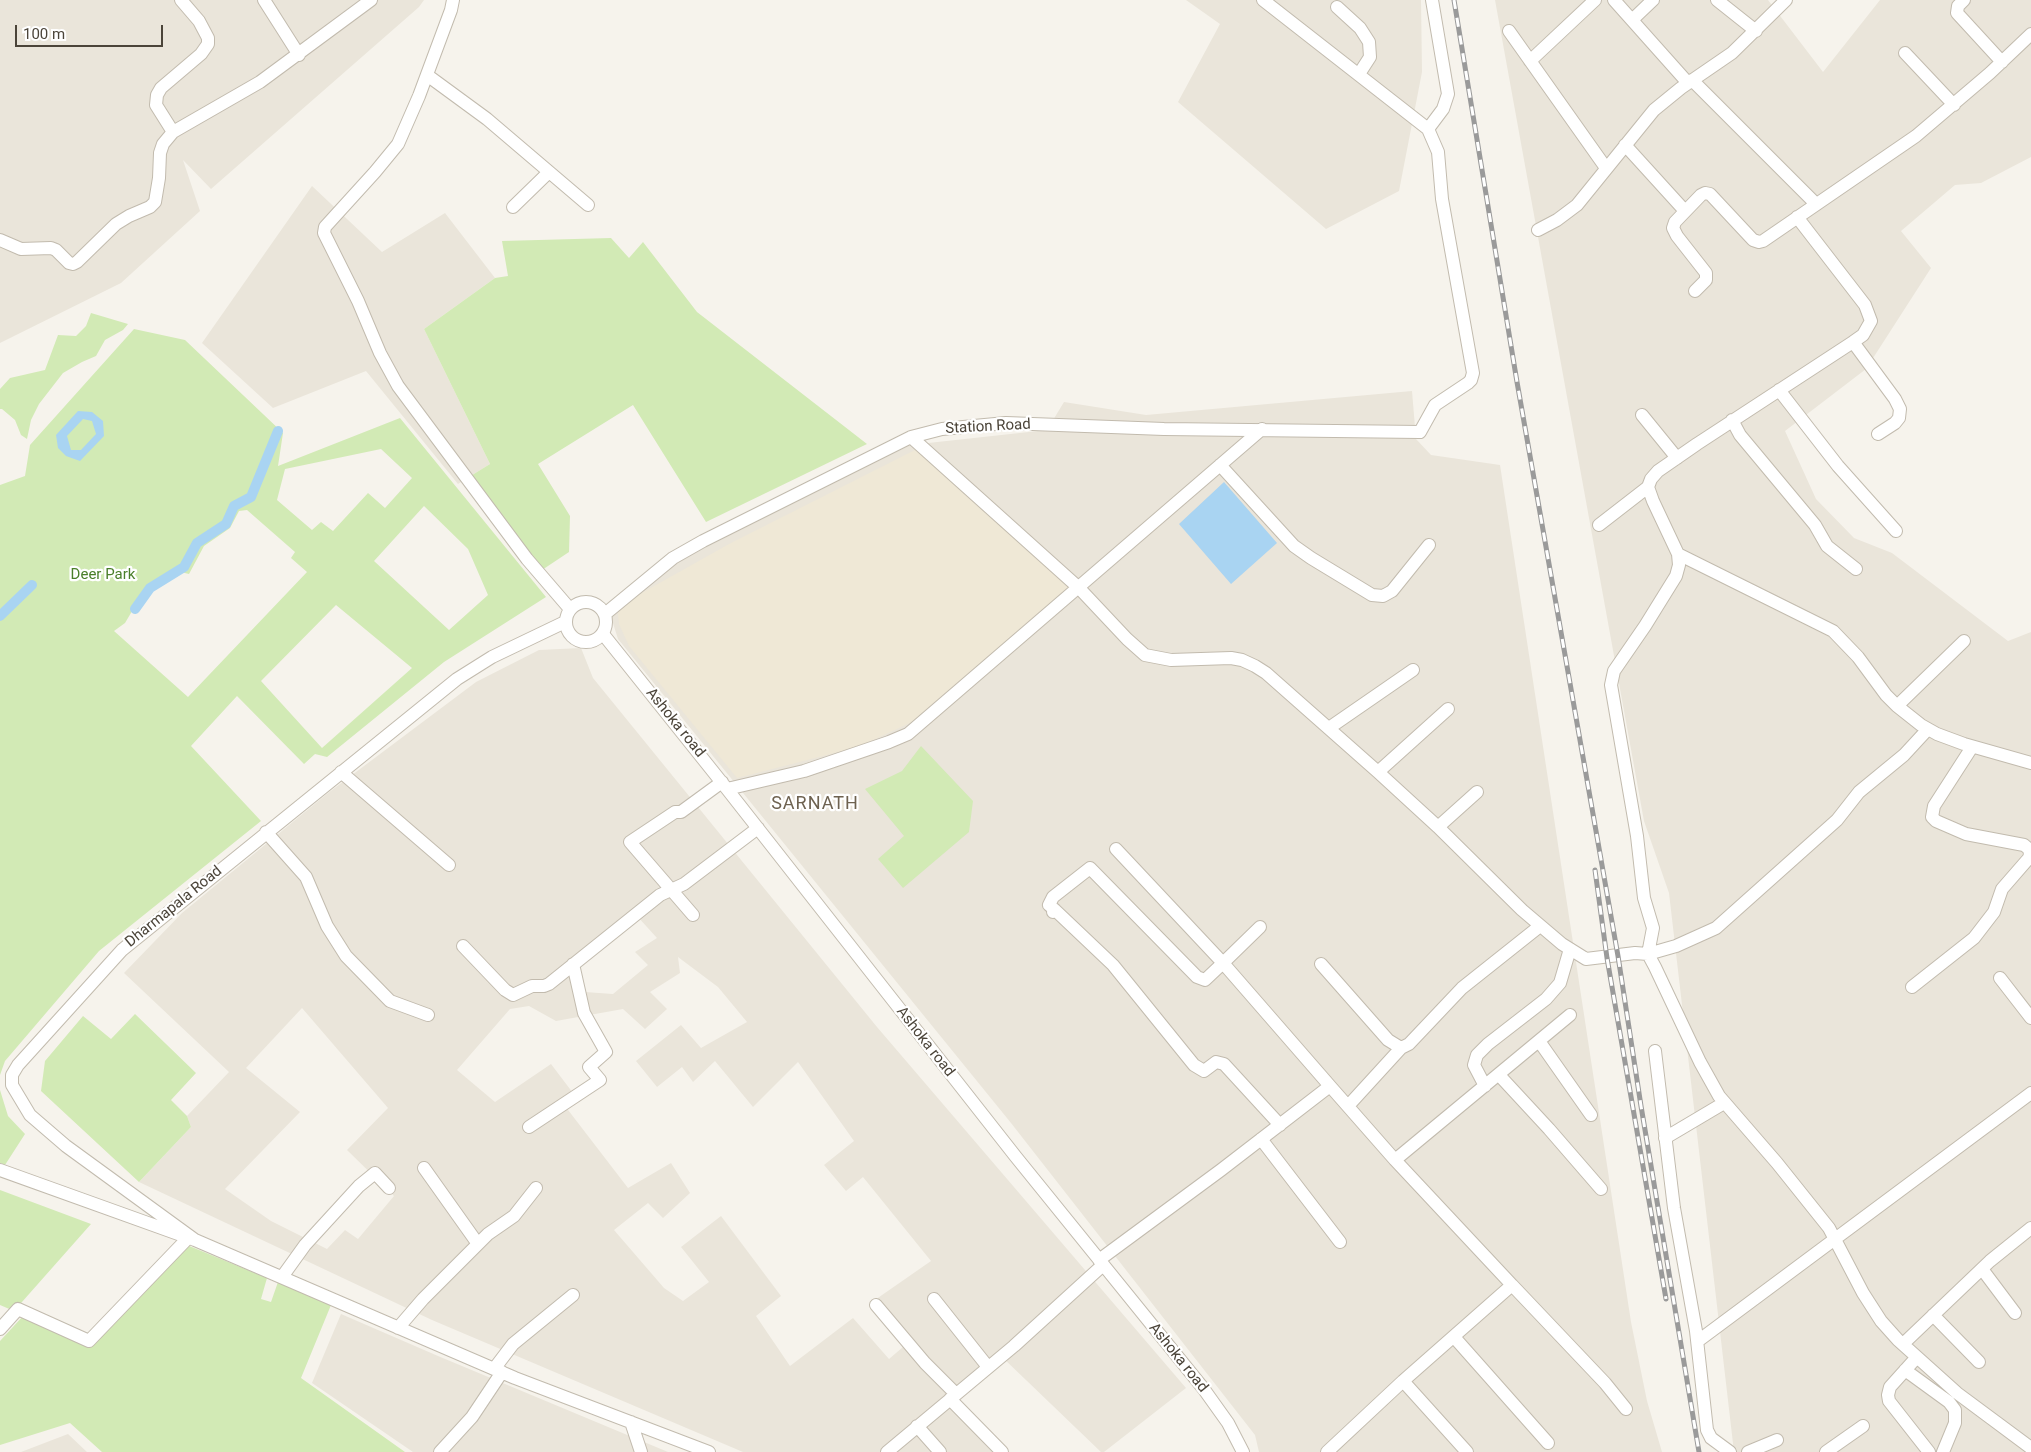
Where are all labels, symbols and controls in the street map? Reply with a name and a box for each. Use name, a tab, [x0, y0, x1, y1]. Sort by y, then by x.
scale bar	[18, 15, 165, 47]
text: 100 m	[23, 25, 65, 43]
street label: Station Road	[945, 416, 1031, 438]
park label: Deer Park	[71, 566, 135, 584]
street label: Ashoka road	[642, 685, 708, 761]
district label: SARNATH	[770, 793, 860, 815]
street label: Dharmapala Road	[122, 863, 226, 951]
street label: Ashoka road	[892, 1003, 958, 1081]
street label: Ashoka road	[1145, 1320, 1211, 1396]

